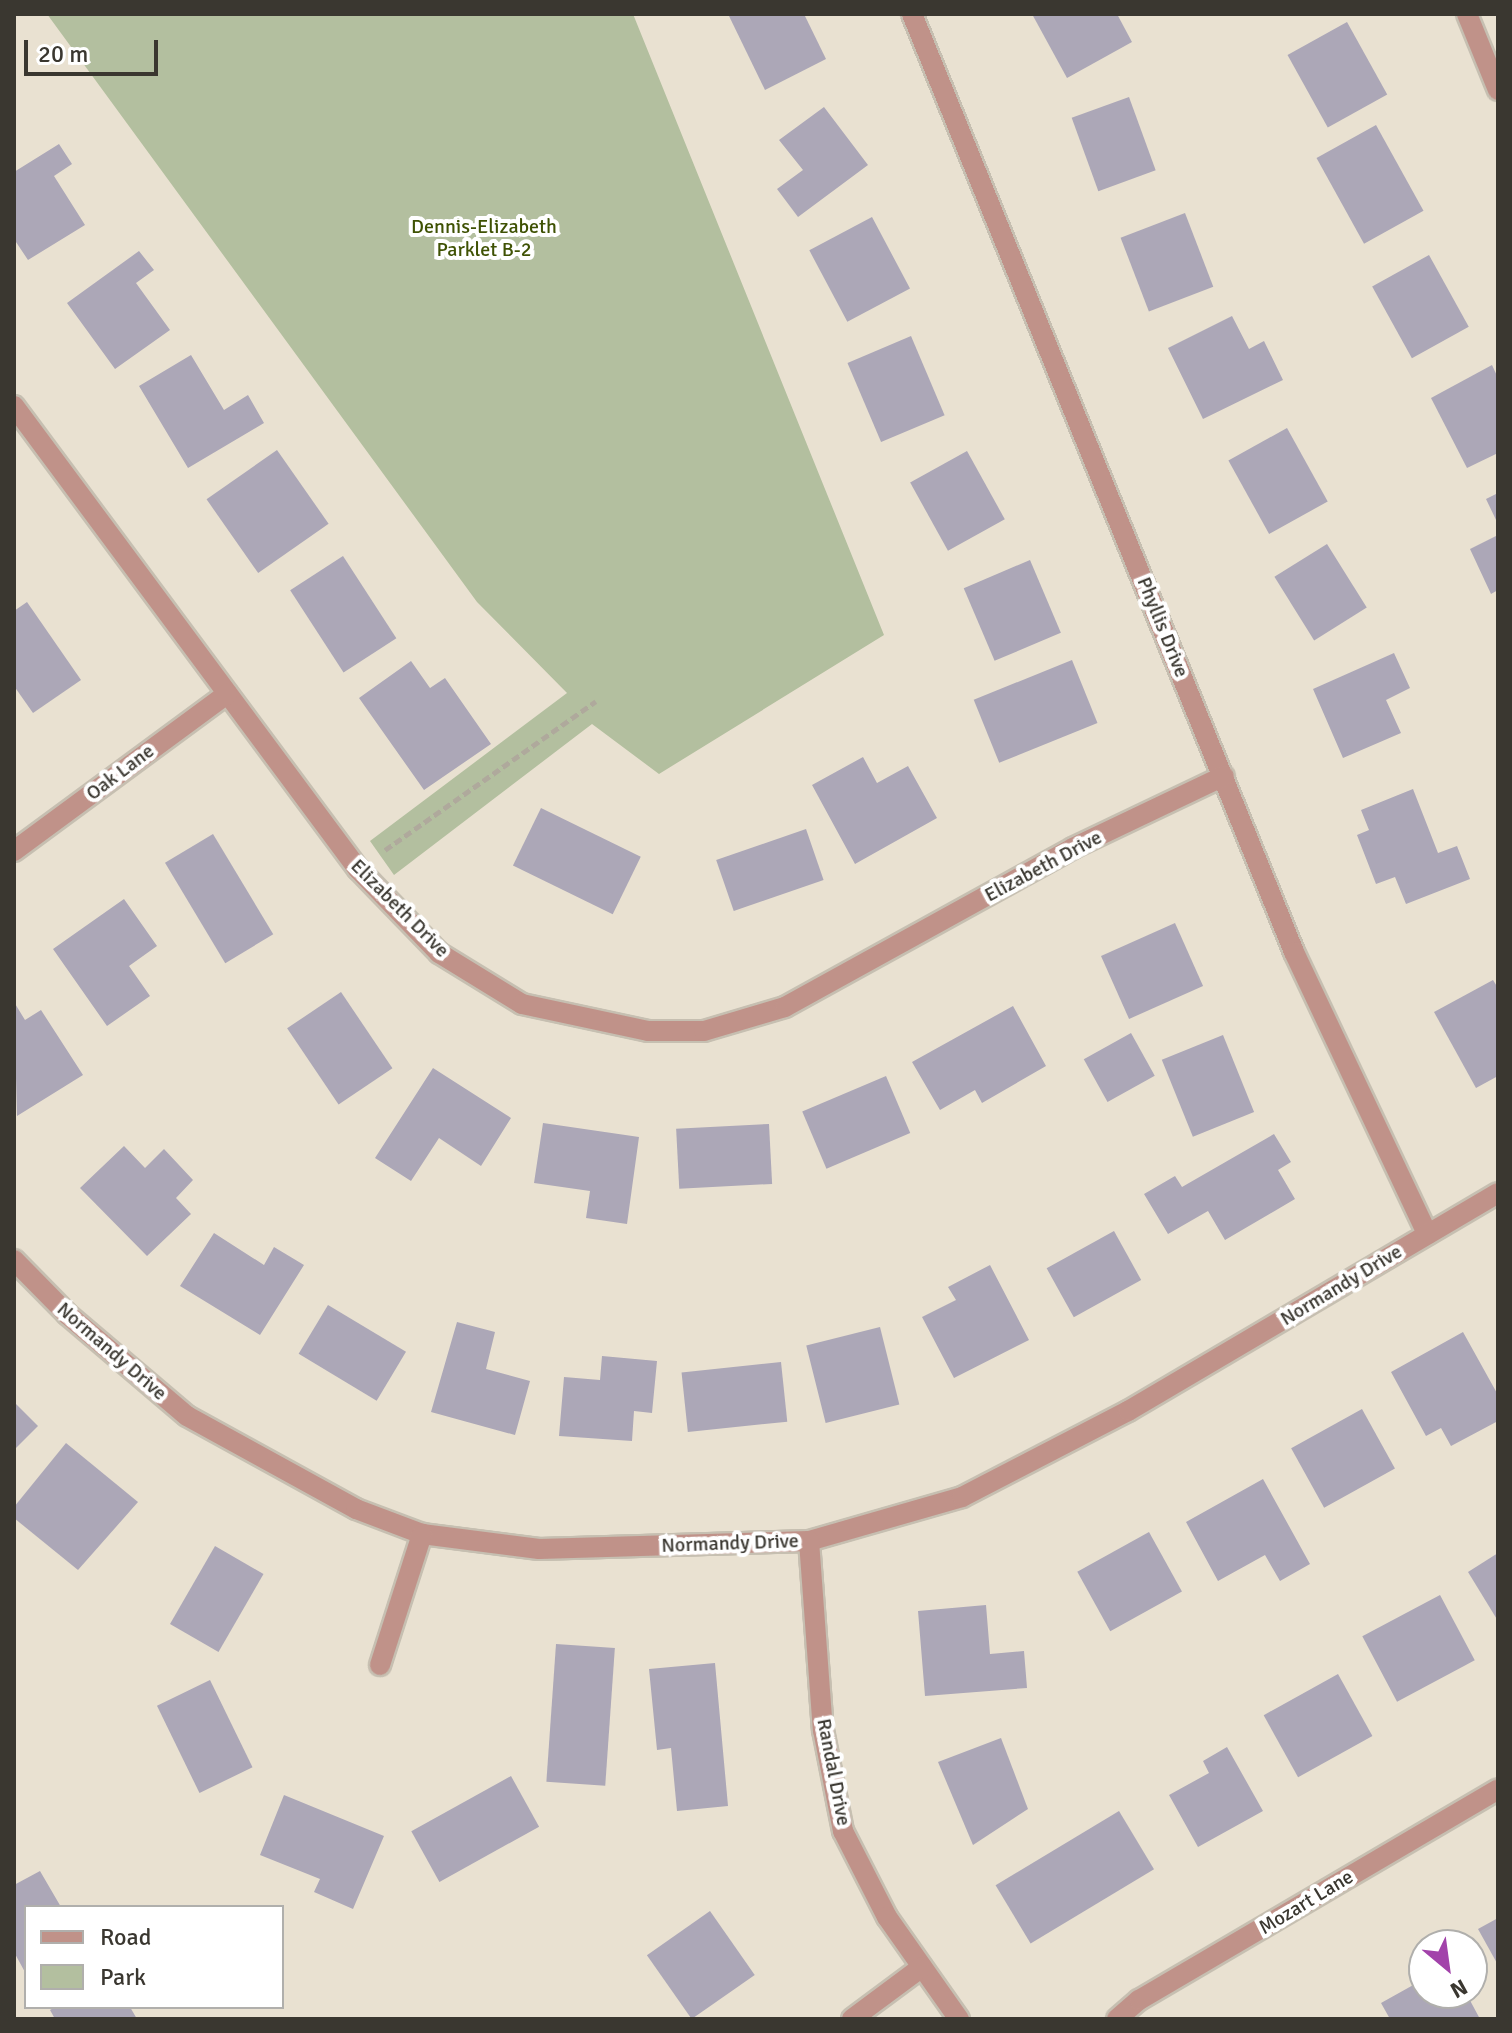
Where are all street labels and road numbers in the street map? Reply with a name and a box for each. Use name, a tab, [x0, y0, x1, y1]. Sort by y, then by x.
street label: Phyllis Drive	[1132, 573, 1194, 681]
street label: Oak Lane	[81, 739, 159, 805]
street label: Elizabeth Drive	[980, 825, 1106, 907]
street label: Elizabeth Drive	[346, 854, 454, 962]
street label: Normandy Drive	[1276, 1239, 1406, 1331]
street label: Normandy Drive	[52, 1297, 172, 1405]
street label: Normandy Drive	[661, 1529, 799, 1557]
street label: Randal Drive	[812, 1716, 856, 1828]
street label: Mozart Lane	[1254, 1864, 1358, 1940]

